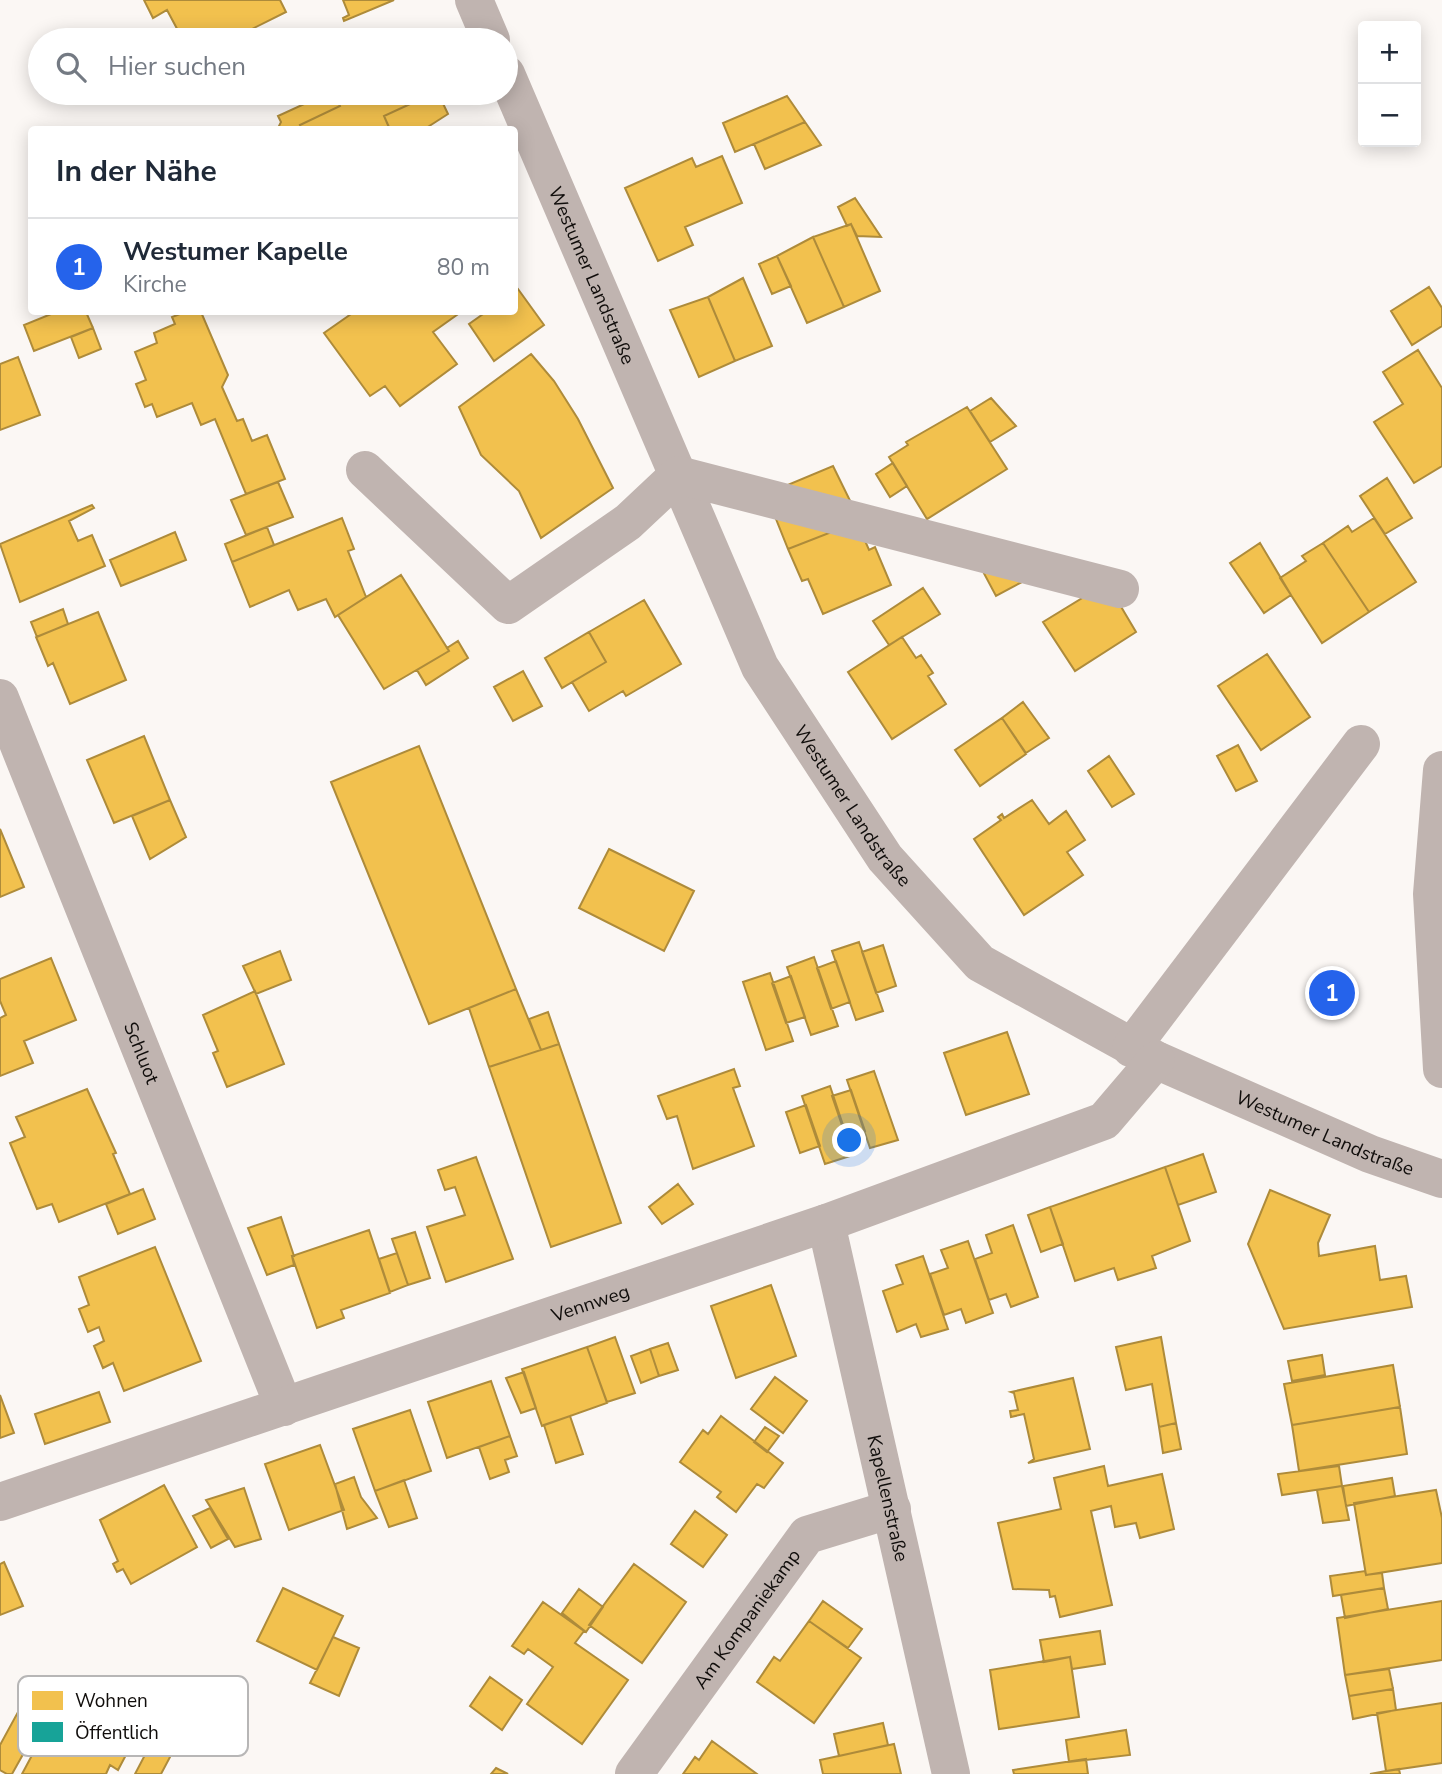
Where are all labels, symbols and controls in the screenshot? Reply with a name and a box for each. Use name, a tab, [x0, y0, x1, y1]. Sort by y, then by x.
map controls	[1358, 21, 1421, 147]
button: +	[1358, 21, 1421, 84]
search box	[28, 28, 518, 105]
icon: search	[52, 48, 90, 86]
text: Hier suchen	[108, 49, 246, 84]
button: −	[1358, 84, 1421, 147]
text: In der Nähe	[56, 151, 217, 192]
street label: Westumer Landstraße	[542, 183, 641, 369]
text: Westumer Kapelle	[123, 234, 348, 269]
text: 1	[72, 252, 86, 283]
text: 80 m	[437, 252, 490, 283]
text: Kirche	[123, 269, 187, 300]
street label: Westumer Landstraße	[787, 720, 917, 893]
pin: 1	[1309, 967, 1355, 1019]
street label: Schluot	[117, 1018, 165, 1088]
street label: Westumer Landstraße	[1231, 1085, 1417, 1182]
your location	[832, 1123, 866, 1157]
street label: Vennweg	[547, 1278, 633, 1329]
street label: Kapellenstraße	[860, 1432, 914, 1564]
street label: Am Kompaniekamp	[688, 1544, 807, 1694]
legend	[18, 1676, 248, 1756]
text: Wohnen	[75, 1688, 148, 1714]
text: Öffentlich	[75, 1720, 159, 1746]

